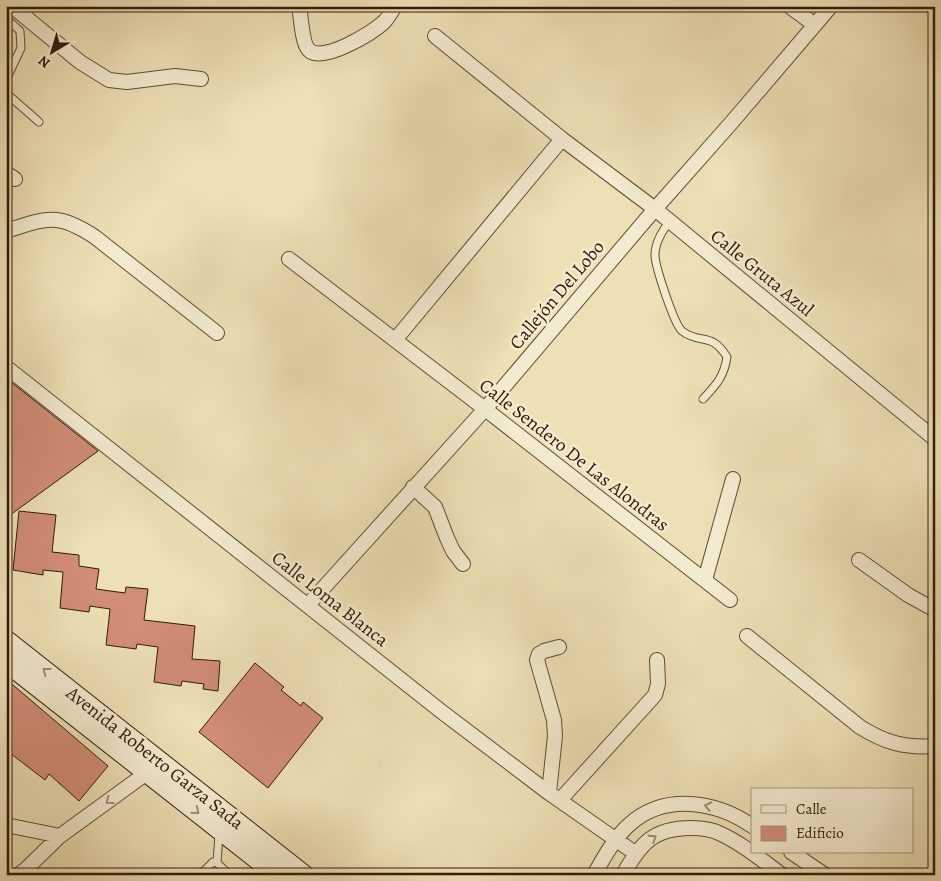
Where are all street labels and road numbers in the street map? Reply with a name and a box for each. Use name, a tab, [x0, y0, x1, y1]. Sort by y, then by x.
street label: Calle Gruta Azul	[705, 223, 819, 323]
street label: Callejón Del Lobo	[504, 235, 610, 355]
street label: Calle Sendero De Las Alondras	[474, 373, 674, 537]
street label: Calle Loma Blanca	[266, 545, 394, 653]
street label: Avenida Roberto Garza Sada	[60, 680, 249, 836]

